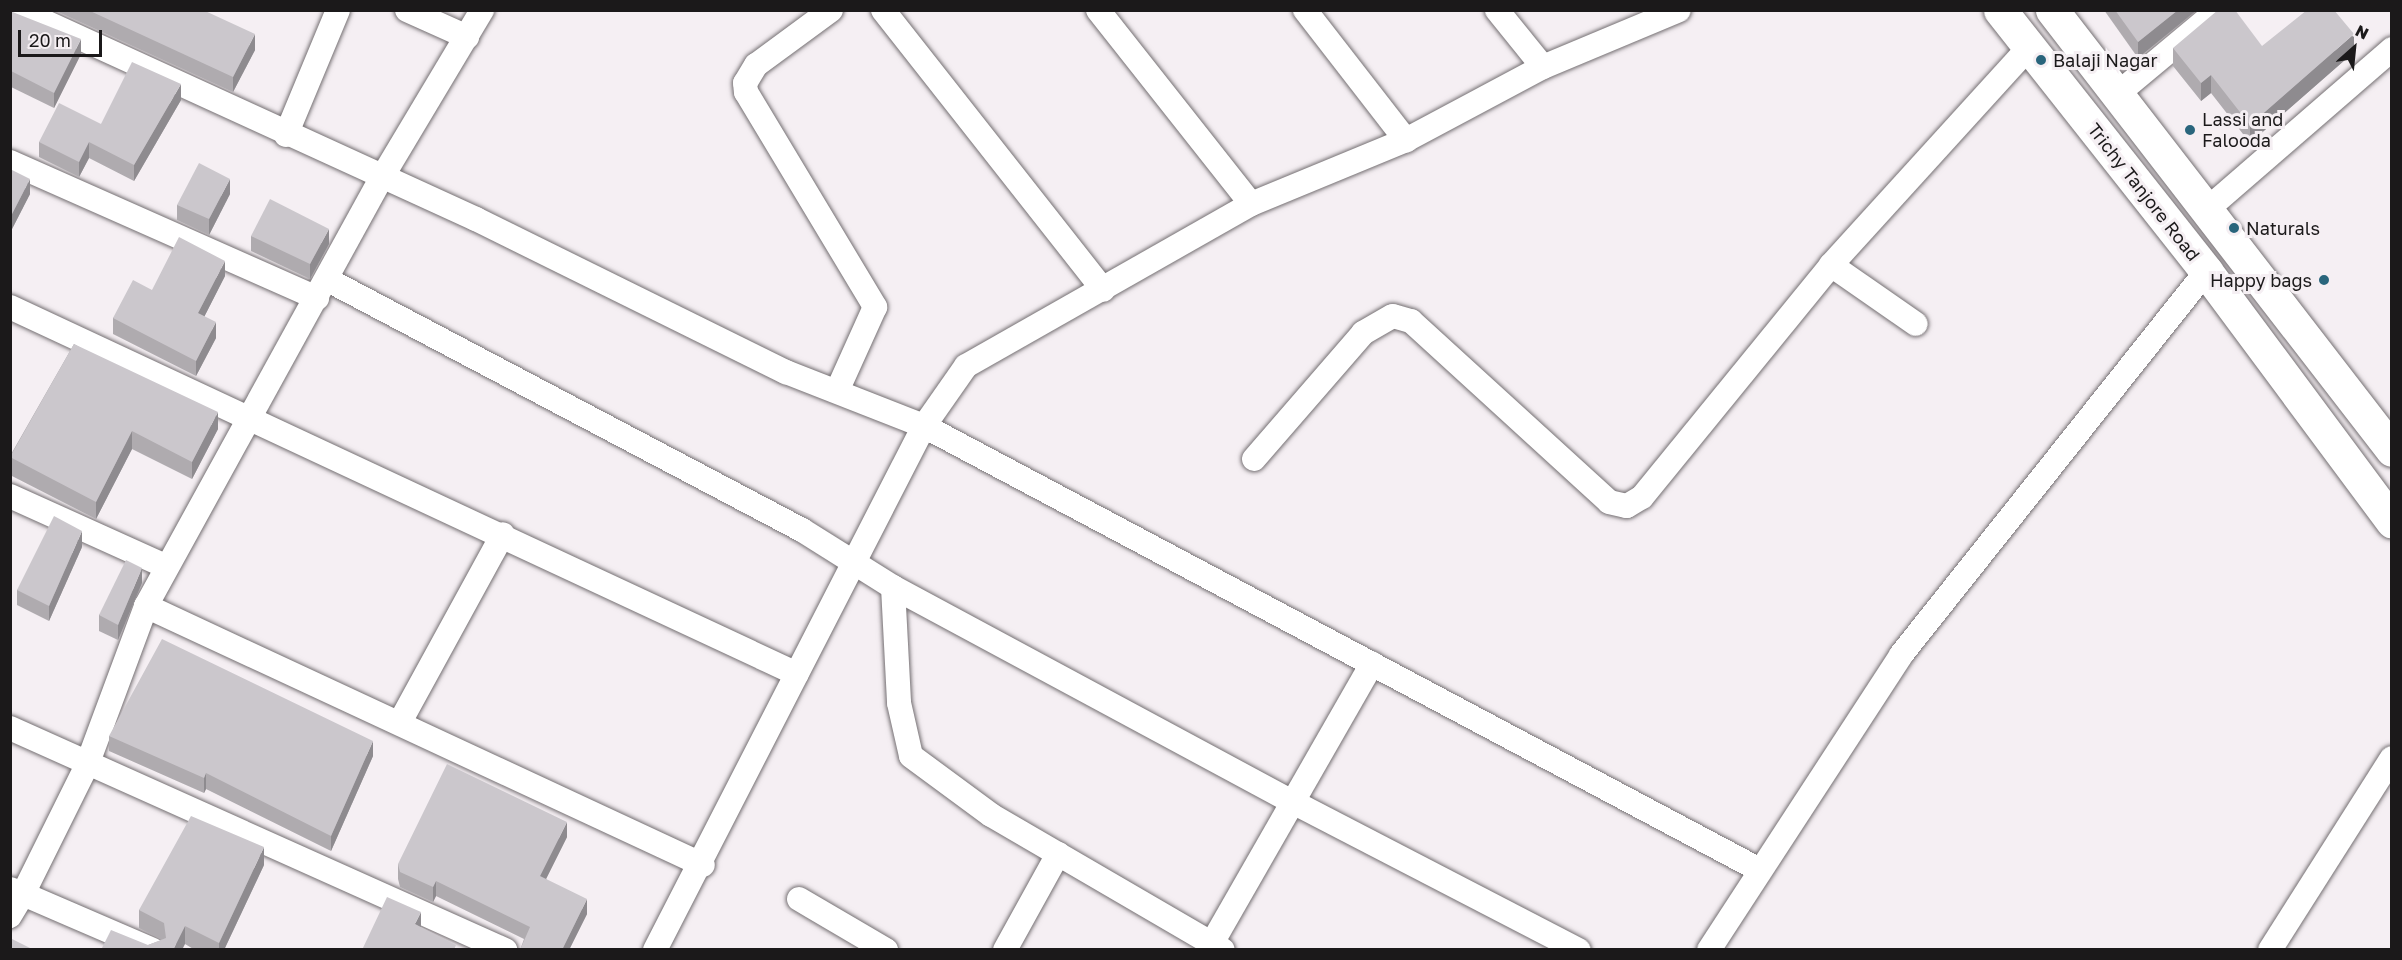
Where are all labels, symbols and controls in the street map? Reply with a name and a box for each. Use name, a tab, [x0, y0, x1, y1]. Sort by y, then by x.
scale bar	[21, 18, 105, 56]
north arrow	[2324, 18, 2384, 78]
text: N	[2352, 20, 2372, 44]
text: 20 m	[29, 29, 71, 51]
place label: Balaji Nagar	[2053, 49, 2157, 71]
marker: Balaji Nagar	[2034, 53, 2048, 67]
place label: Lassi and Falooda	[2202, 109, 2283, 152]
street label: Trichy Tanjore Road	[2084, 119, 2204, 265]
marker: Lassi and Falooda	[2183, 123, 2197, 137]
place label: Naturals	[2246, 217, 2320, 239]
marker: Naturals	[2227, 221, 2241, 235]
place label: Happy bags	[2210, 269, 2312, 291]
marker: Happy bags	[2317, 273, 2331, 287]

